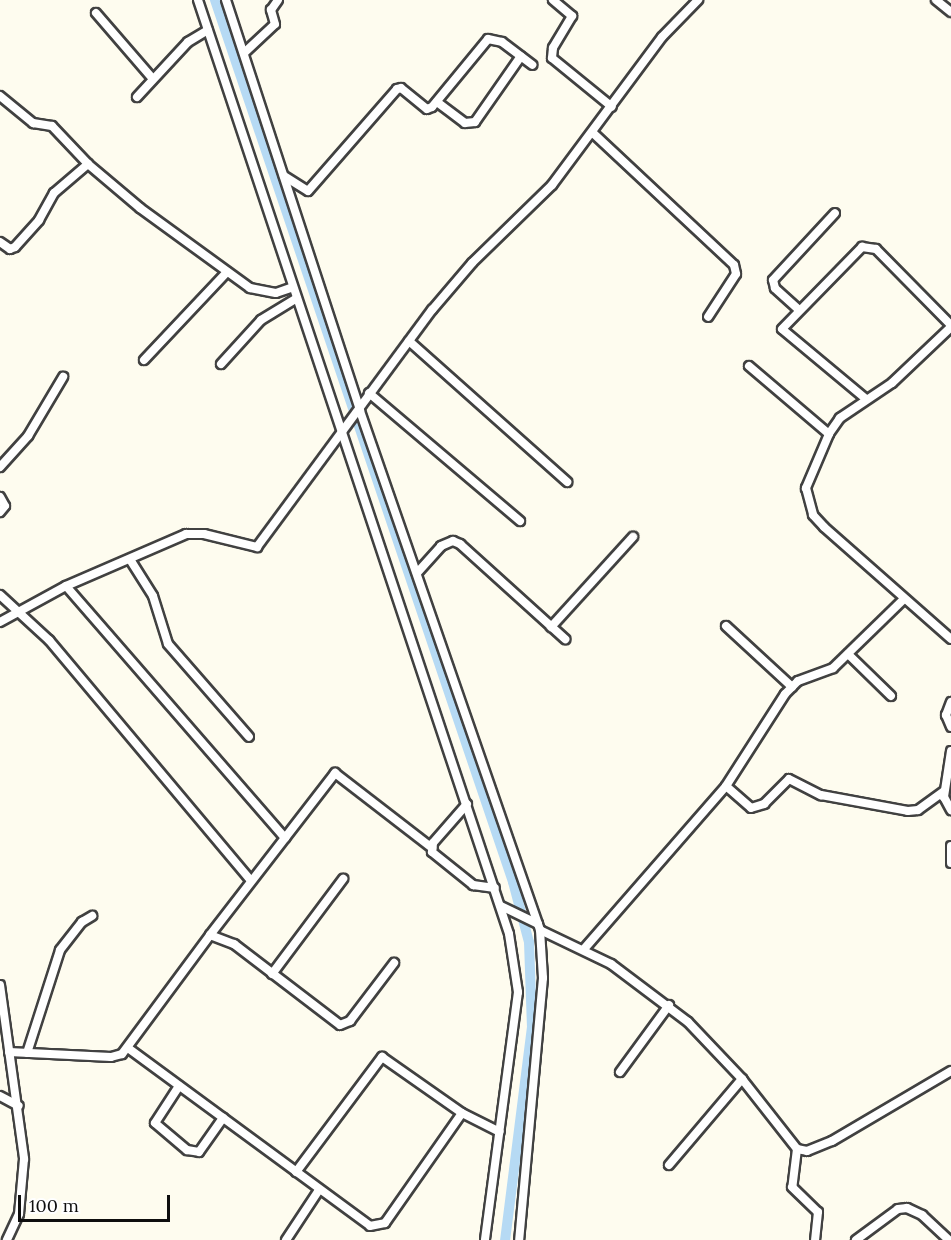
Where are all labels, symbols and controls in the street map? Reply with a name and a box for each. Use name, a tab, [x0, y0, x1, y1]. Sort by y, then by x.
scale bar	[21, 1183, 172, 1221]
text: 100 m	[29, 1194, 79, 1217]

